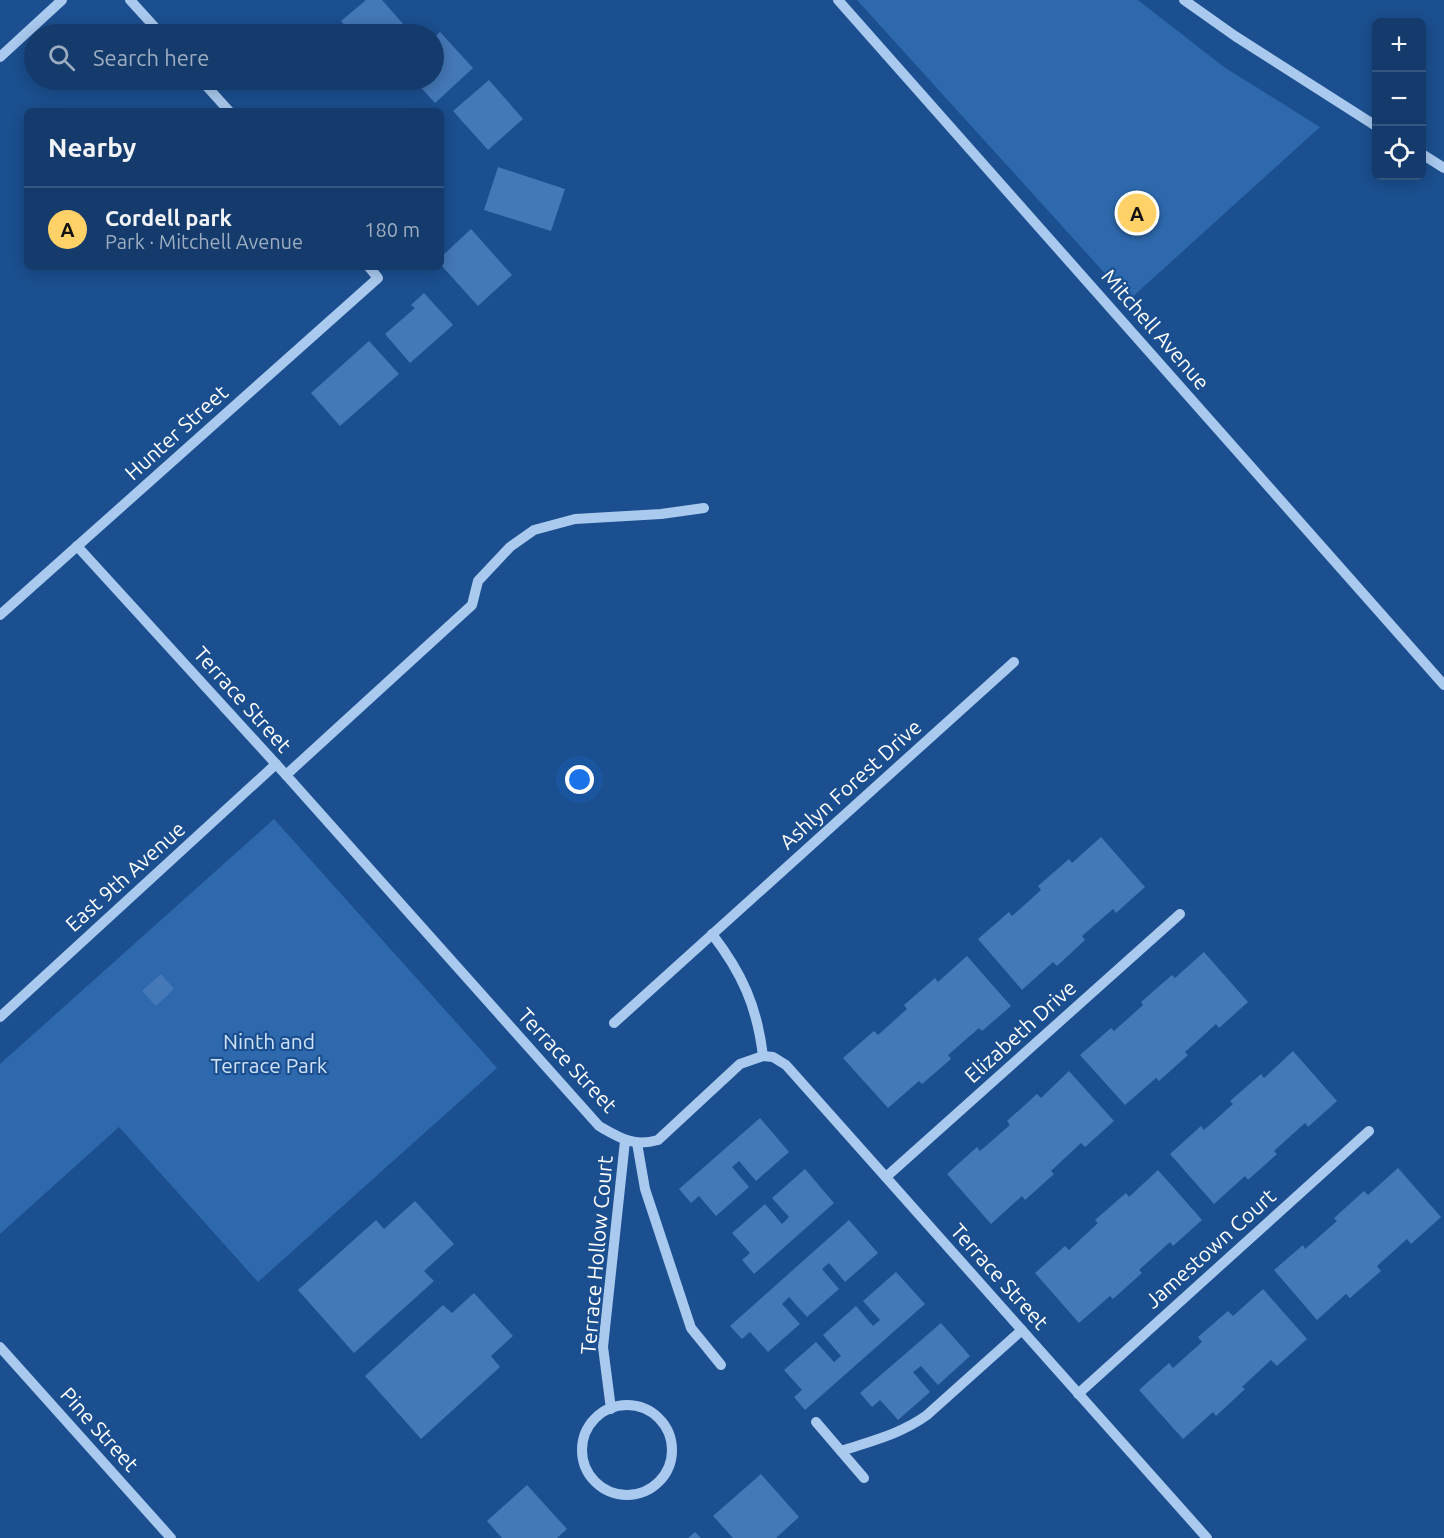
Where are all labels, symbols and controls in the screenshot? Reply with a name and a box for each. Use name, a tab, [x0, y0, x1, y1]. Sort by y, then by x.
map controls	[1372, 18, 1426, 180]
button: +	[1372, 18, 1426, 72]
search box	[24, 24, 444, 90]
icon: search	[45, 41, 78, 74]
text: Search here	[93, 45, 209, 70]
button: −	[1372, 72, 1426, 126]
button: locate	[1372, 126, 1426, 180]
text: Nearby	[48, 133, 136, 162]
pin: A	[1118, 190, 1156, 236]
text: Cordell park	[105, 205, 232, 230]
text: A	[60, 218, 75, 241]
text: 180 m	[364, 218, 420, 241]
text: Park · Mitchell Avenue	[105, 230, 303, 253]
street label: Mitchell Avenue	[1097, 264, 1215, 394]
street label: Hunter Street	[120, 380, 232, 484]
street label: Terrace Street	[189, 641, 297, 757]
street label: Ashlyn Forest Drive	[774, 714, 926, 854]
your location	[565, 765, 594, 794]
street label: East 9th Avenue	[60, 816, 190, 936]
street label: Elizabeth Drive	[959, 975, 1081, 1087]
street label: Terrace Street	[514, 1003, 622, 1117]
park label: Ninth and Terrace Park	[211, 1029, 328, 1077]
street label: Terrace Hollow Court	[575, 1154, 617, 1356]
street label: Jamestown Court	[1140, 1183, 1280, 1313]
street label: Terrace Street	[946, 1218, 1054, 1334]
street label: Pine Street	[56, 1382, 144, 1476]

